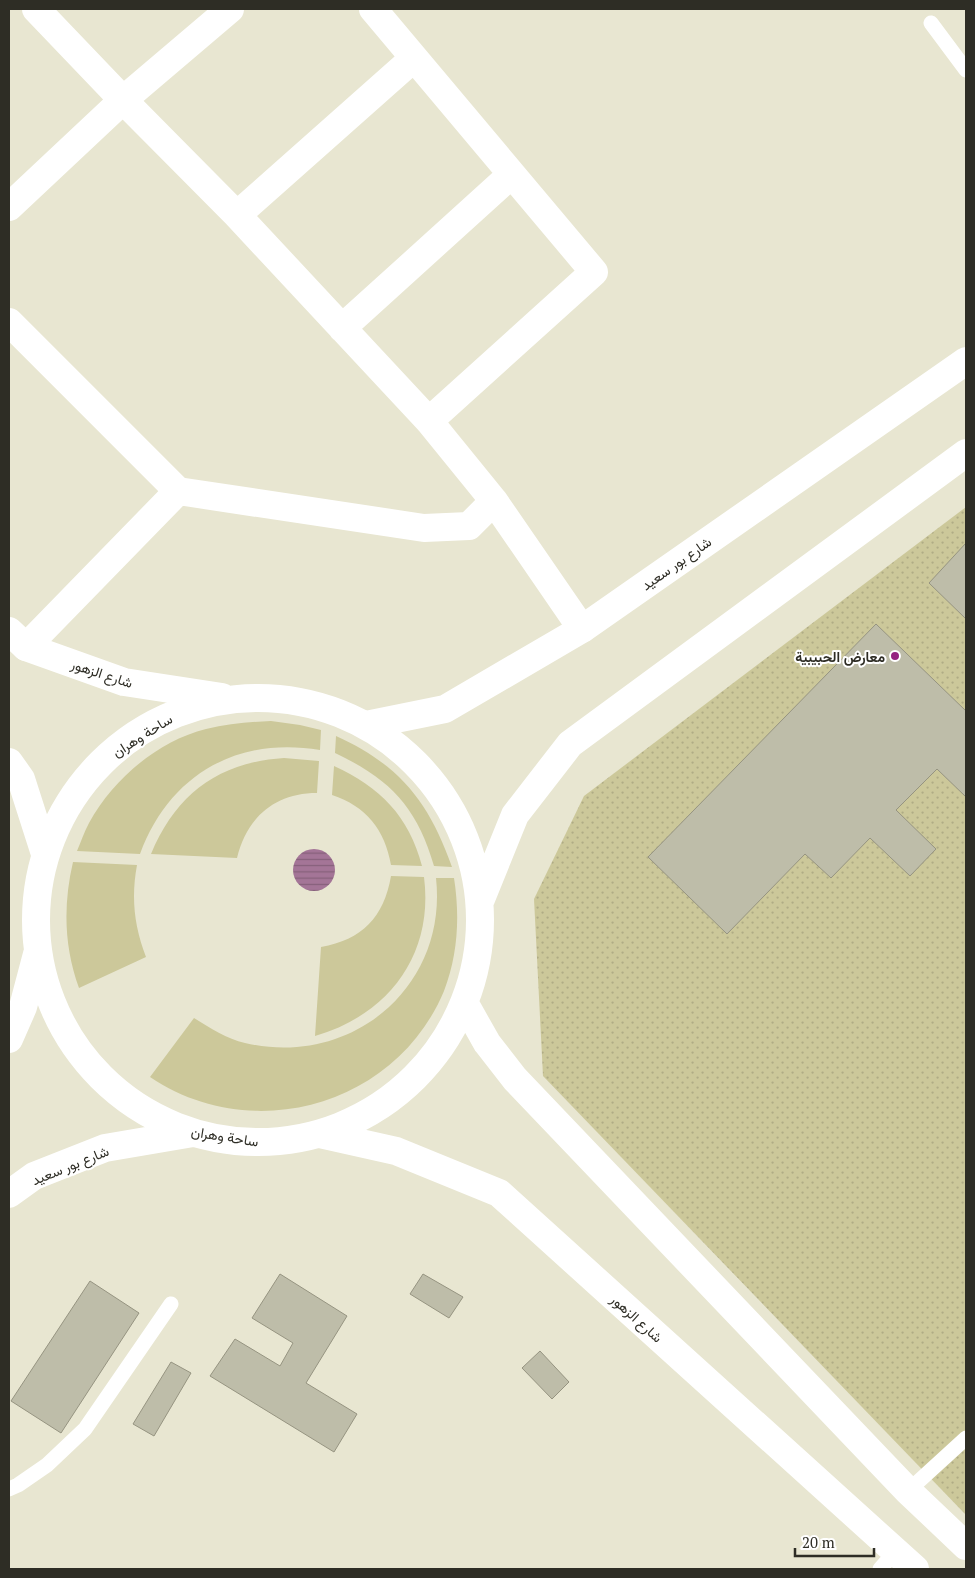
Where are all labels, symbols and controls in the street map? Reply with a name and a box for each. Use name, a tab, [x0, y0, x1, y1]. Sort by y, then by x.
street label: شارع بور سعيد	[637, 532, 716, 596]
place label: معارض الحبيبية	[795, 647, 885, 666]
marker: معارض الحبيبية	[889, 650, 901, 662]
street label: شارع الزهور	[67, 654, 135, 694]
street label: ساحة وهران	[108, 709, 176, 761]
street label: ساحة وهران	[190, 1121, 260, 1151]
street label: شارع بور سعيد	[29, 1141, 112, 1191]
street label: شارع الزهور	[605, 1289, 667, 1348]
scale bar	[795, 1526, 874, 1558]
text: 20 m	[802, 1532, 835, 1552]

